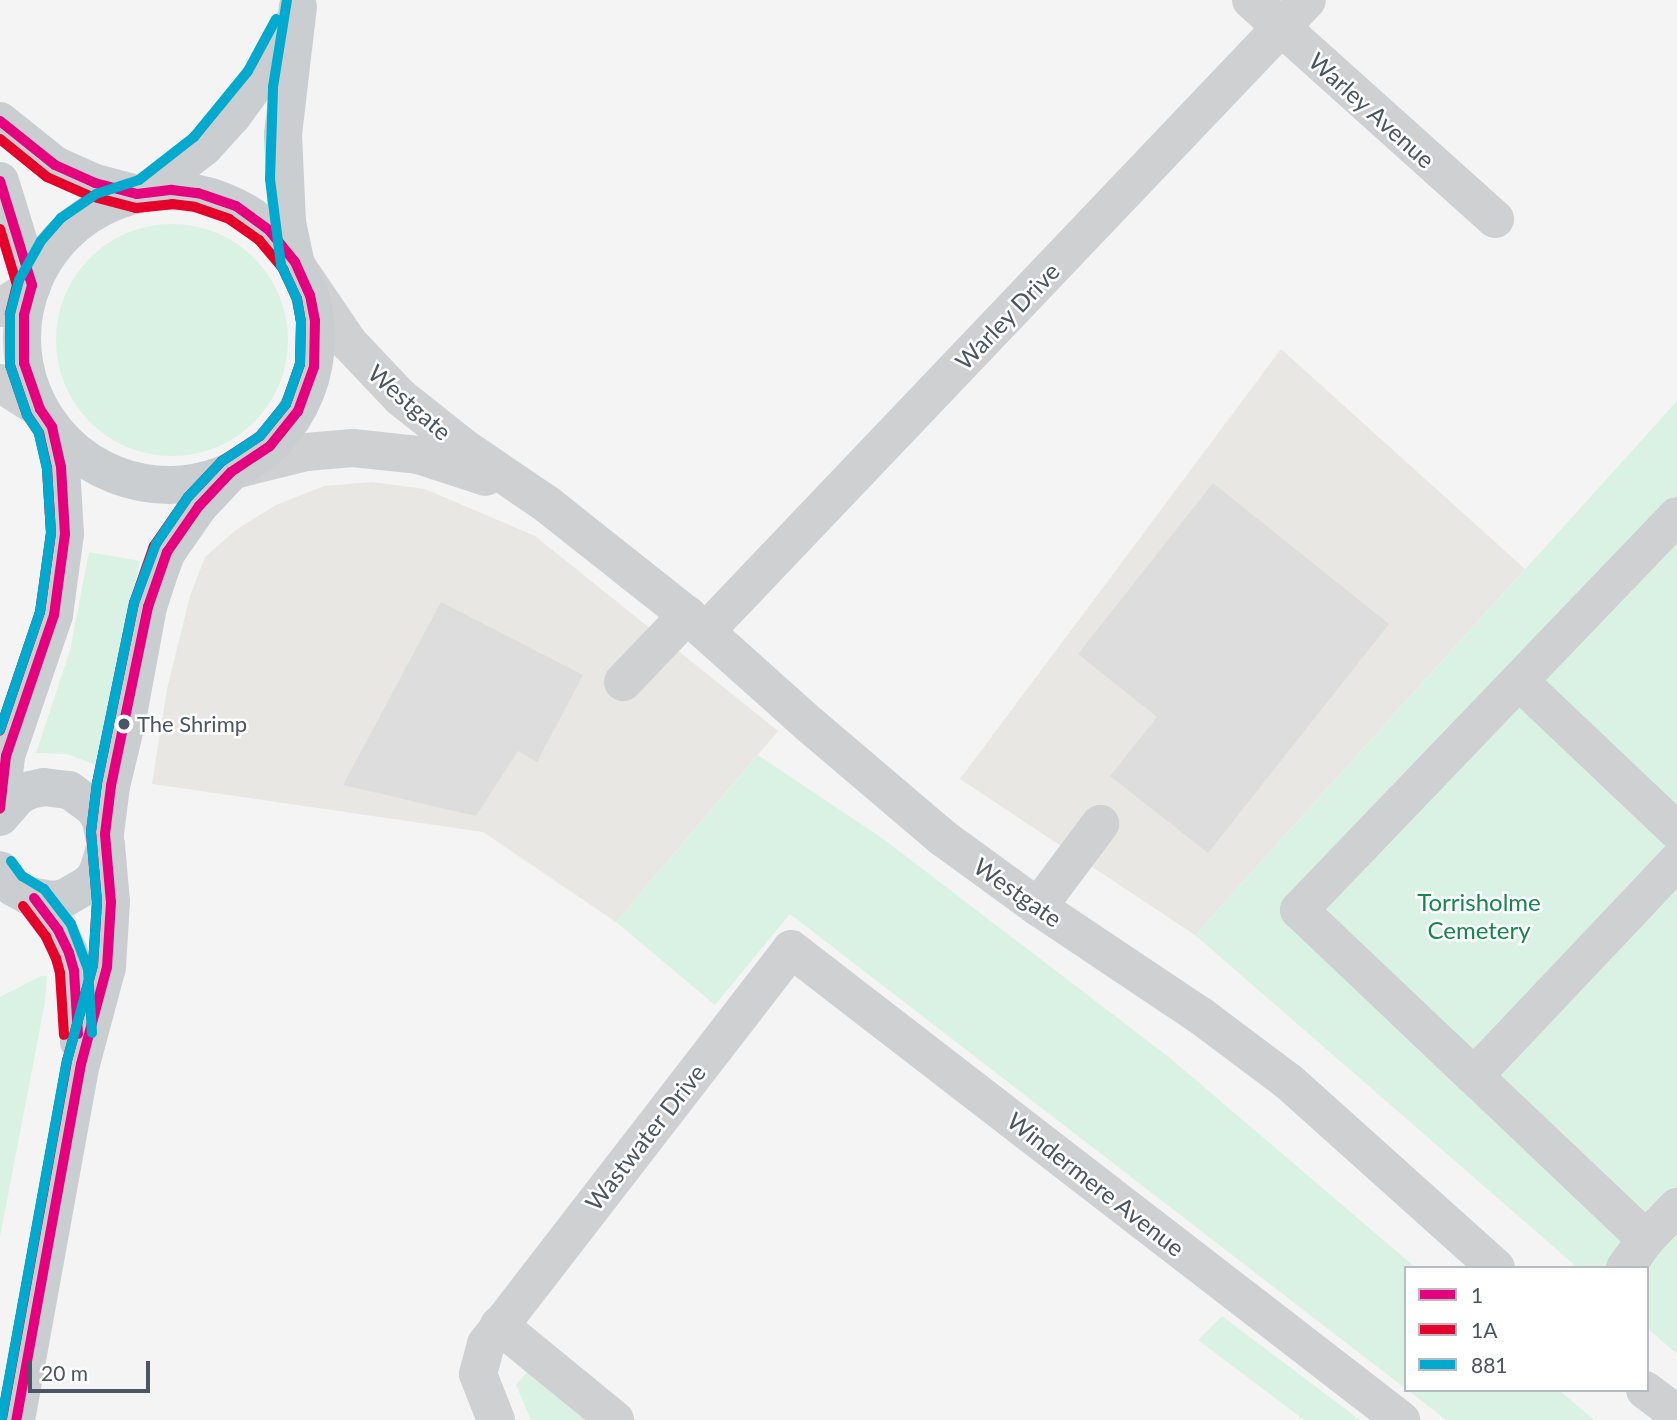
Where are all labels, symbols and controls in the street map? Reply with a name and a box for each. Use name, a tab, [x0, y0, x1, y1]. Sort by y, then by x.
street label: Warley Avenue	[1303, 46, 1441, 174]
street label: Warley Drive	[949, 256, 1065, 376]
street label: Westgate	[363, 358, 457, 446]
place label: The Shrimp	[137, 711, 247, 737]
marker: The Shrimp	[117, 717, 131, 731]
street label: Westgate	[969, 851, 1067, 933]
park label: Torrisholme Cemetery	[1417, 888, 1541, 944]
street label: Wastwater Drive	[579, 1058, 711, 1216]
street label: Windermere Avenue	[1001, 1106, 1191, 1262]
legend	[1404, 1266, 1649, 1392]
text: 1	[1471, 1282, 1483, 1307]
text: 1A	[1471, 1317, 1497, 1342]
scale bar	[32, 1346, 154, 1390]
text: 881	[1471, 1352, 1508, 1377]
text: 20 m	[41, 1360, 88, 1385]

